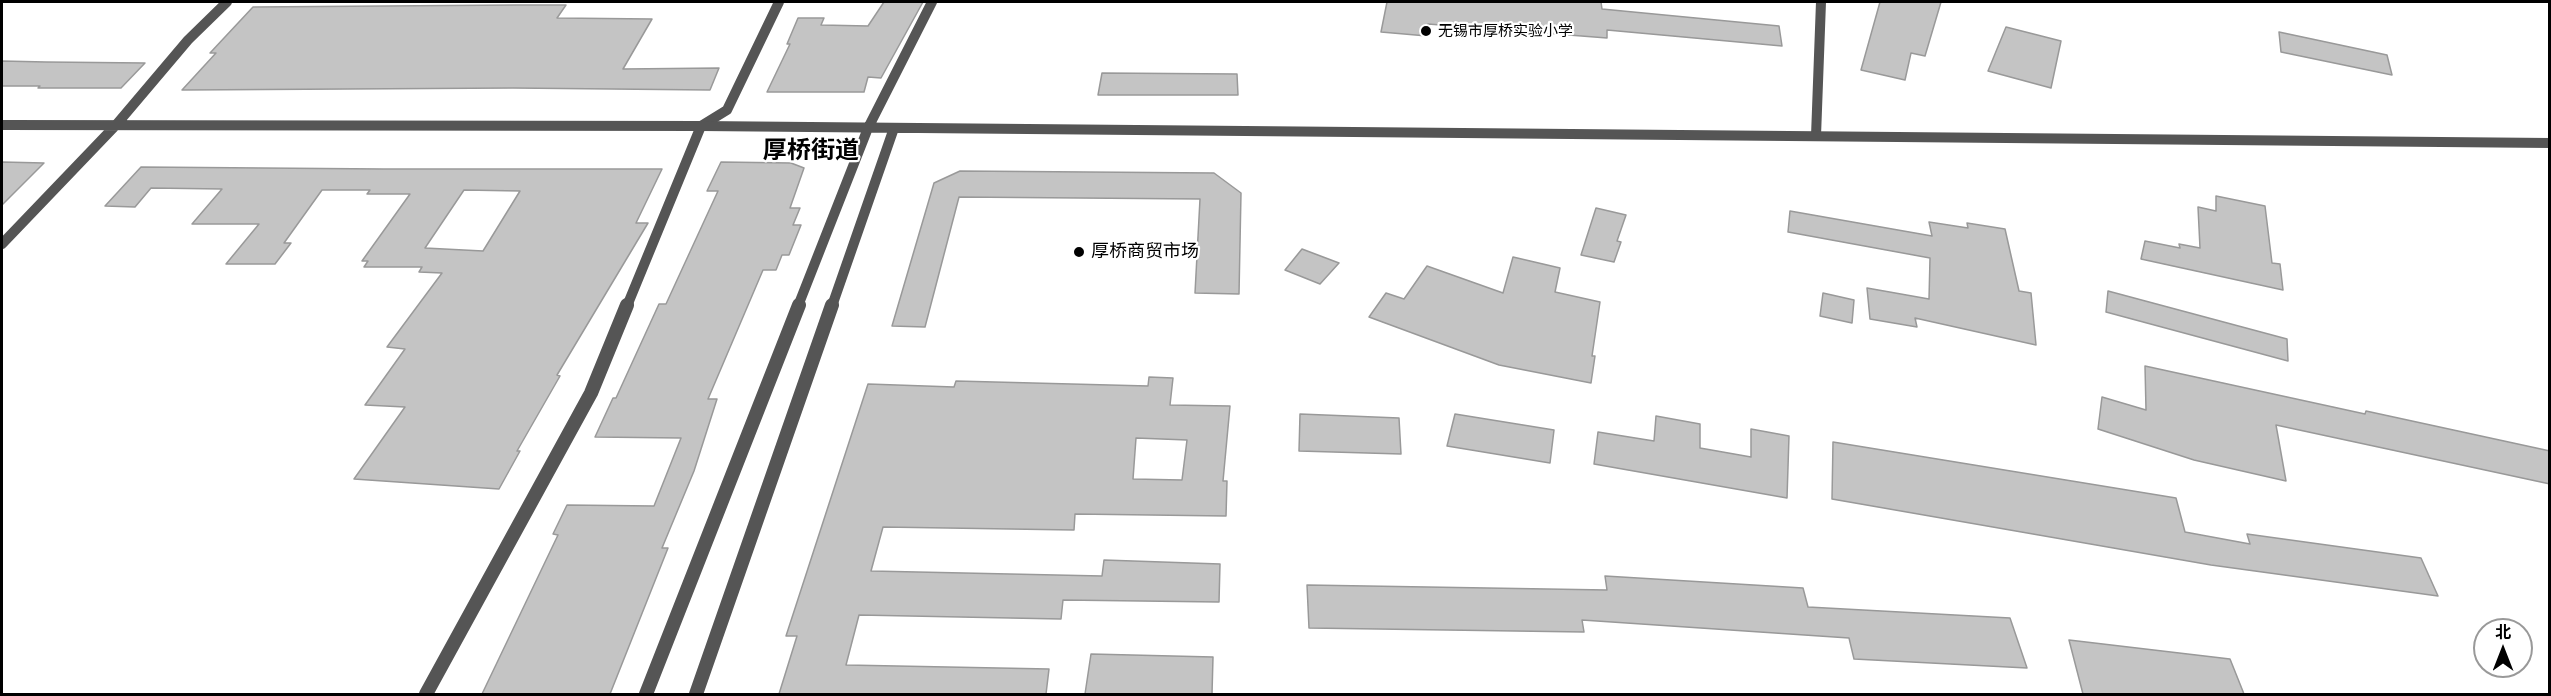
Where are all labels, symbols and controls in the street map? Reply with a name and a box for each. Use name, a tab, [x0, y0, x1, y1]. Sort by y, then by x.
place label: 无锡市厚桥实验小学	[1438, 22, 1573, 40]
marker: 无锡市厚桥实验小学	[1419, 24, 1433, 38]
district label: 厚桥街道	[763, 137, 859, 165]
place label: 厚桥商贸市场	[1091, 241, 1199, 263]
marker: 厚桥商贸市场	[1072, 245, 1086, 259]
north arrow	[2473, 618, 2533, 678]
text: 北	[2495, 622, 2511, 642]

